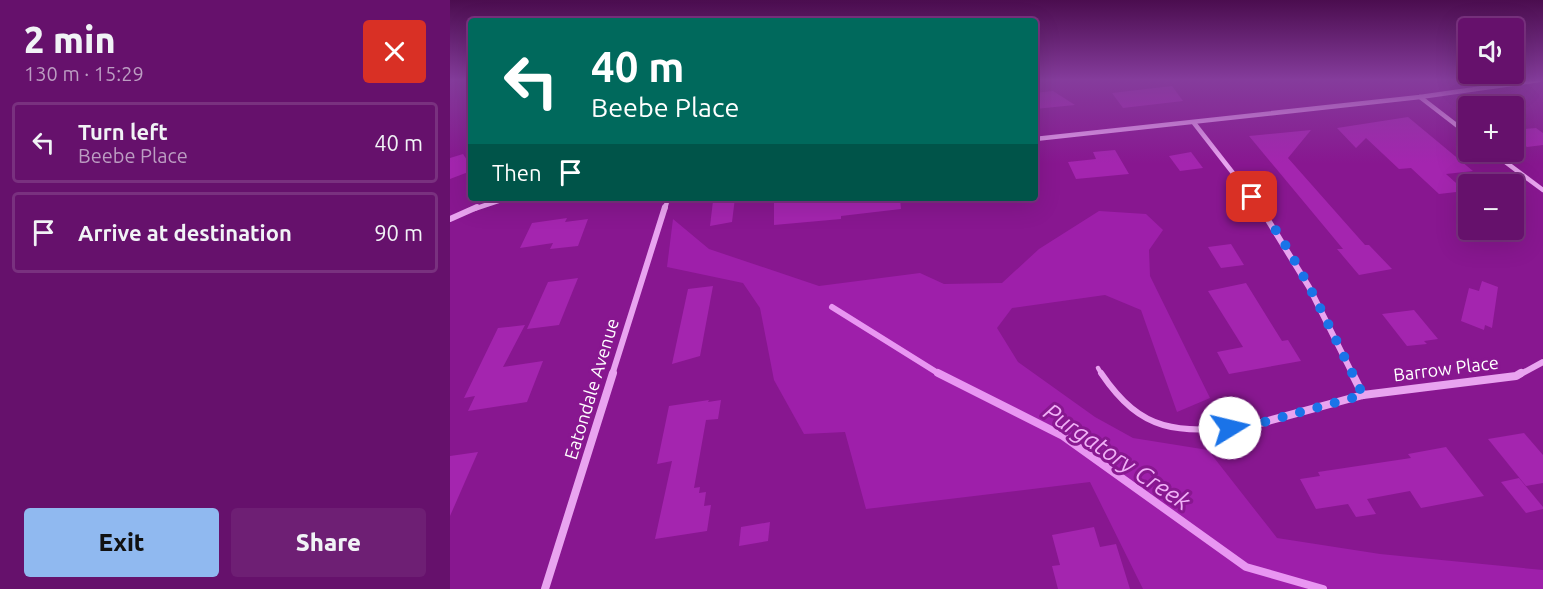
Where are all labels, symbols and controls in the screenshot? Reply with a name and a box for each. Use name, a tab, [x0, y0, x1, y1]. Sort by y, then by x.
map controls	[1458, 18, 1524, 240]
button: sound	[1458, 18, 1524, 84]
text: 2 min	[24, 19, 116, 60]
button: close	[363, 20, 426, 83]
icon: left	[492, 42, 570, 120]
text: 40 m	[591, 43, 685, 90]
text: 130 m · 15:29	[24, 62, 144, 85]
text: Beebe Place	[591, 92, 739, 122]
button: +	[1458, 96, 1524, 162]
text: Turn left	[78, 119, 168, 144]
icon: left	[27, 126, 60, 159]
text: 40 m	[374, 130, 423, 155]
text: Beebe Place	[78, 144, 188, 167]
icon: arrive	[554, 156, 587, 189]
text: Then	[492, 160, 542, 185]
pin	[1226, 171, 1277, 222]
button: −	[1458, 174, 1524, 240]
icon: arrive	[1235, 180, 1268, 213]
icon: arrive	[27, 216, 60, 249]
text: Arrive at destination	[78, 220, 292, 245]
text: 90 m	[374, 220, 423, 245]
street label: Eatondale Avenue	[560, 316, 622, 462]
street label: Barrow Place	[1392, 352, 1500, 384]
position arrow	[1198, 396, 1262, 460]
water label: Purgatory Creek	[1039, 398, 1196, 516]
button: Exit	[24, 508, 219, 577]
button: Share	[231, 508, 426, 577]

